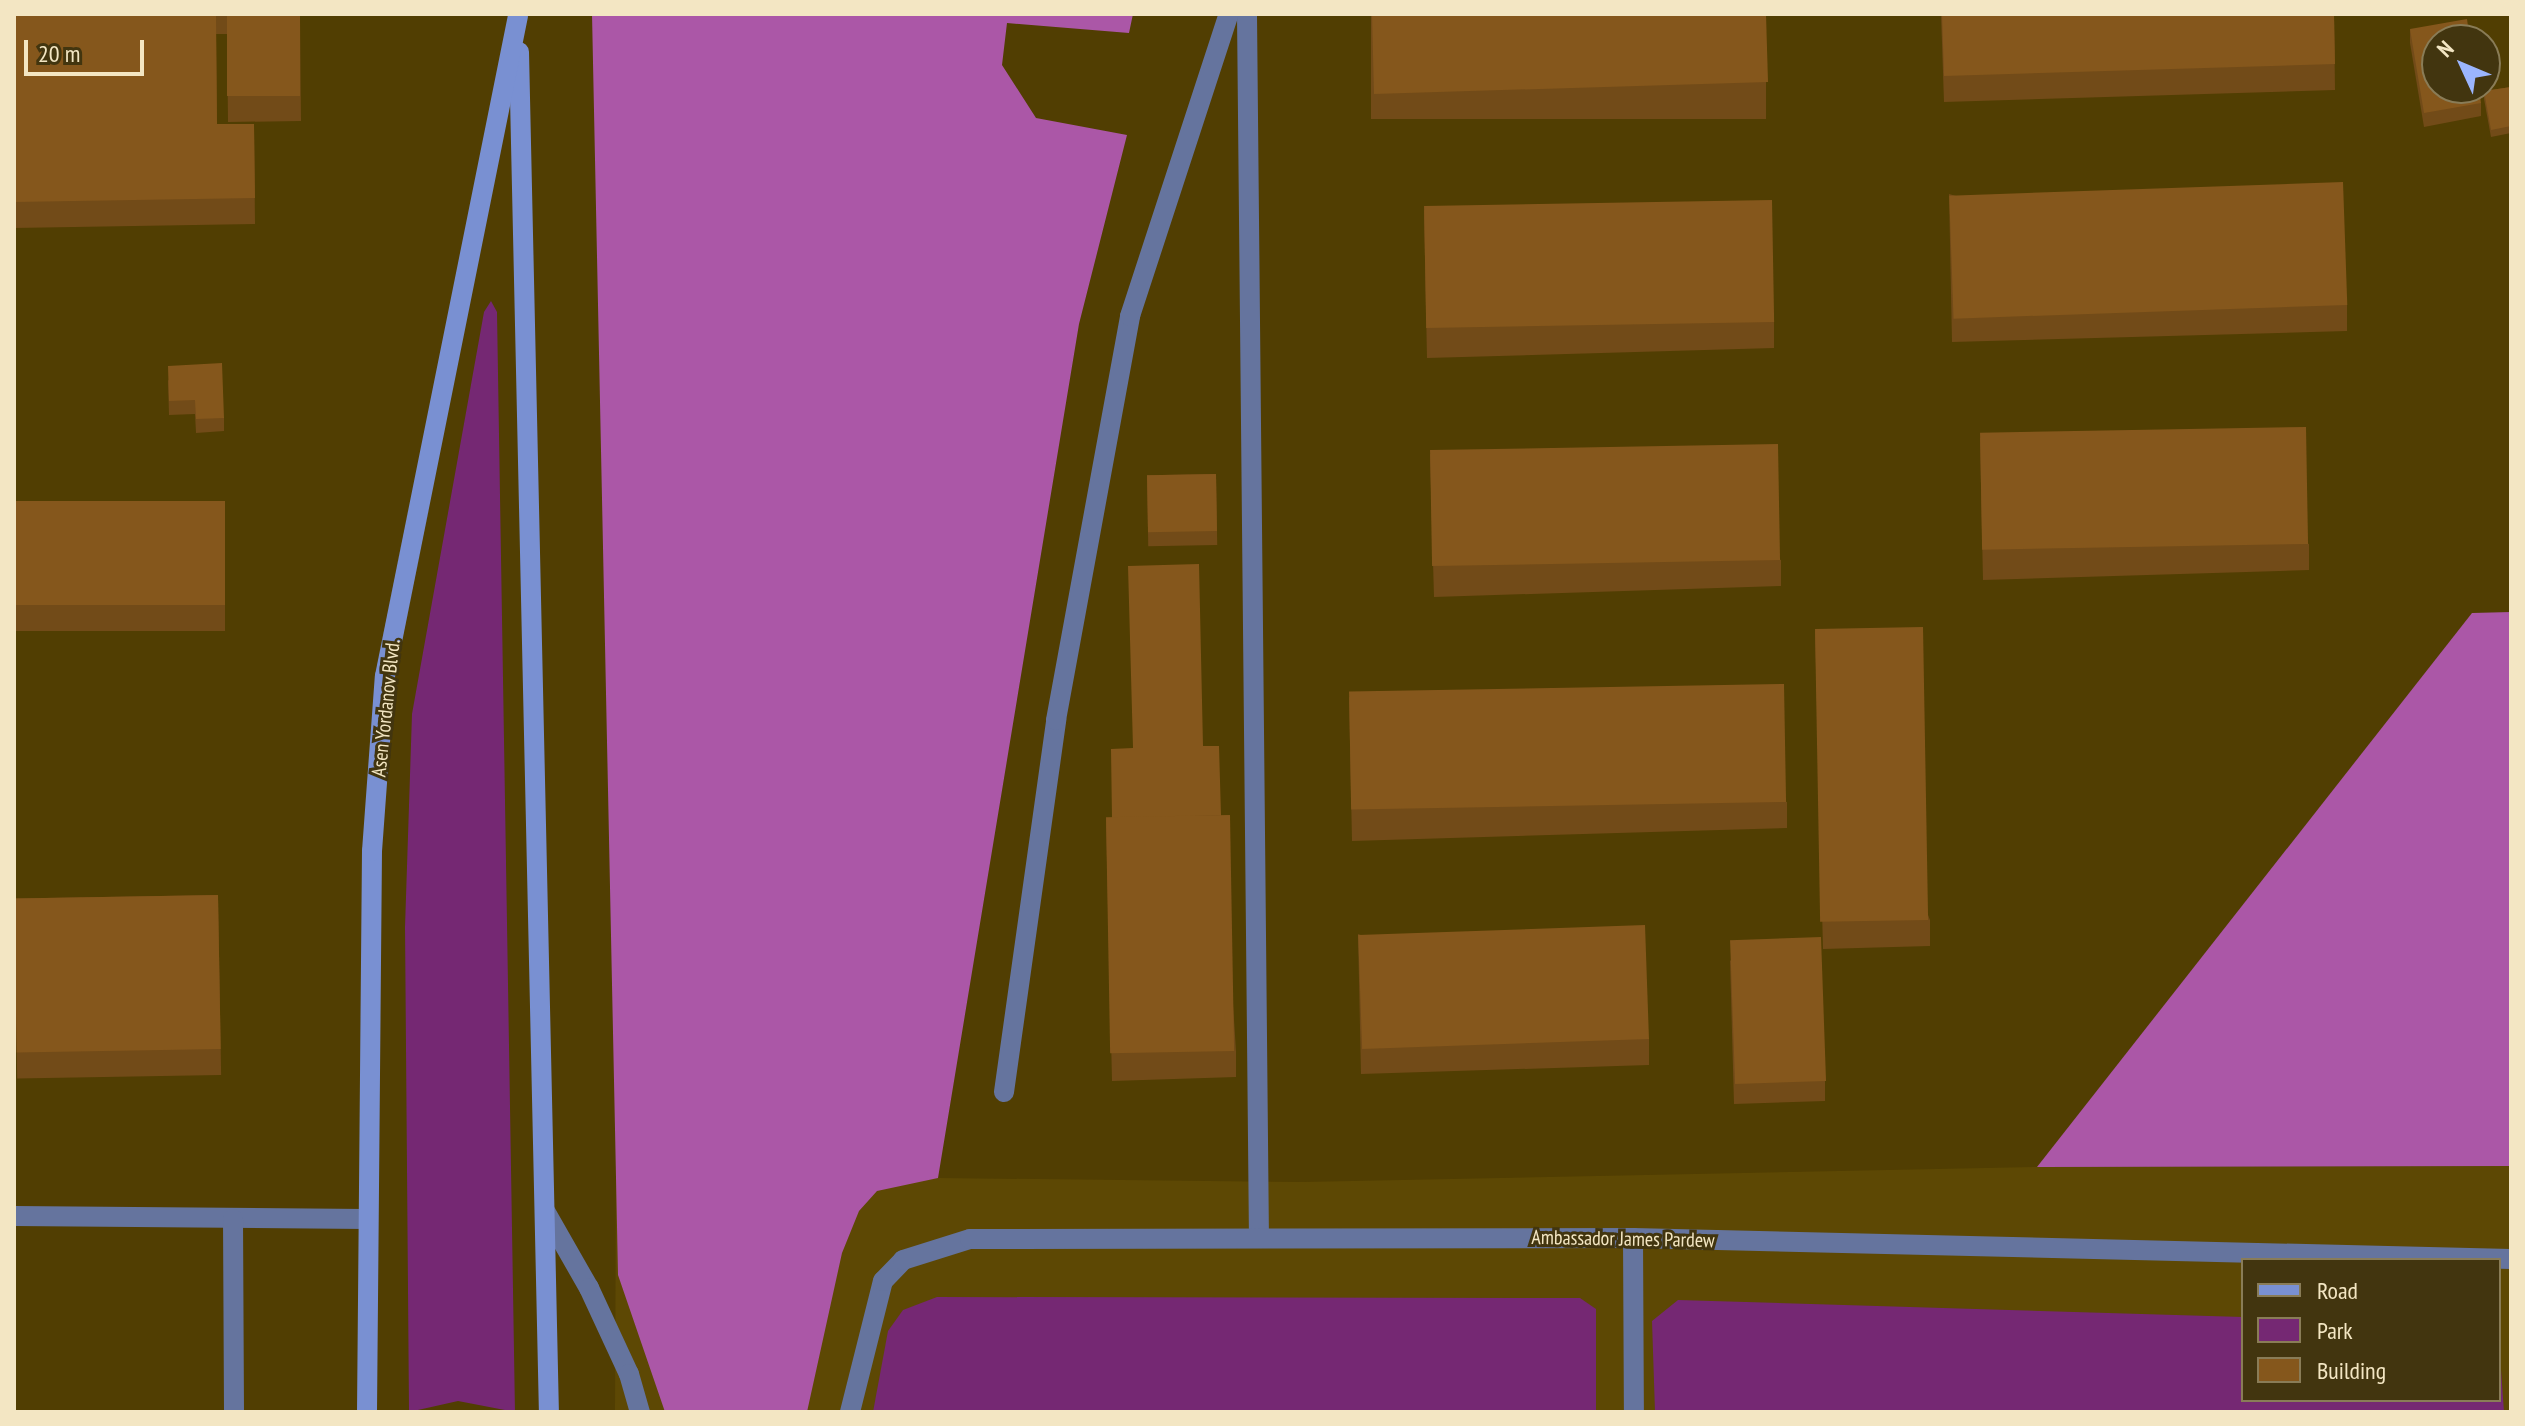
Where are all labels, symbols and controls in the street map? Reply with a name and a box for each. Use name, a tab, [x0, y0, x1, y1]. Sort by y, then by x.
scale bar	[28, 24, 148, 74]
north arrow	[2421, 24, 2501, 104]
text: N	[2431, 35, 2459, 63]
text: 20 m	[38, 38, 80, 69]
street label: Asen Yordanov Blvd.	[367, 638, 405, 778]
street label: Ambassador James Pardew	[1531, 1225, 1715, 1253]
legend	[2241, 1258, 2501, 1402]
text: Road	[2317, 1275, 2358, 1306]
text: Park	[2317, 1315, 2353, 1346]
text: Building	[2317, 1355, 2386, 1386]

